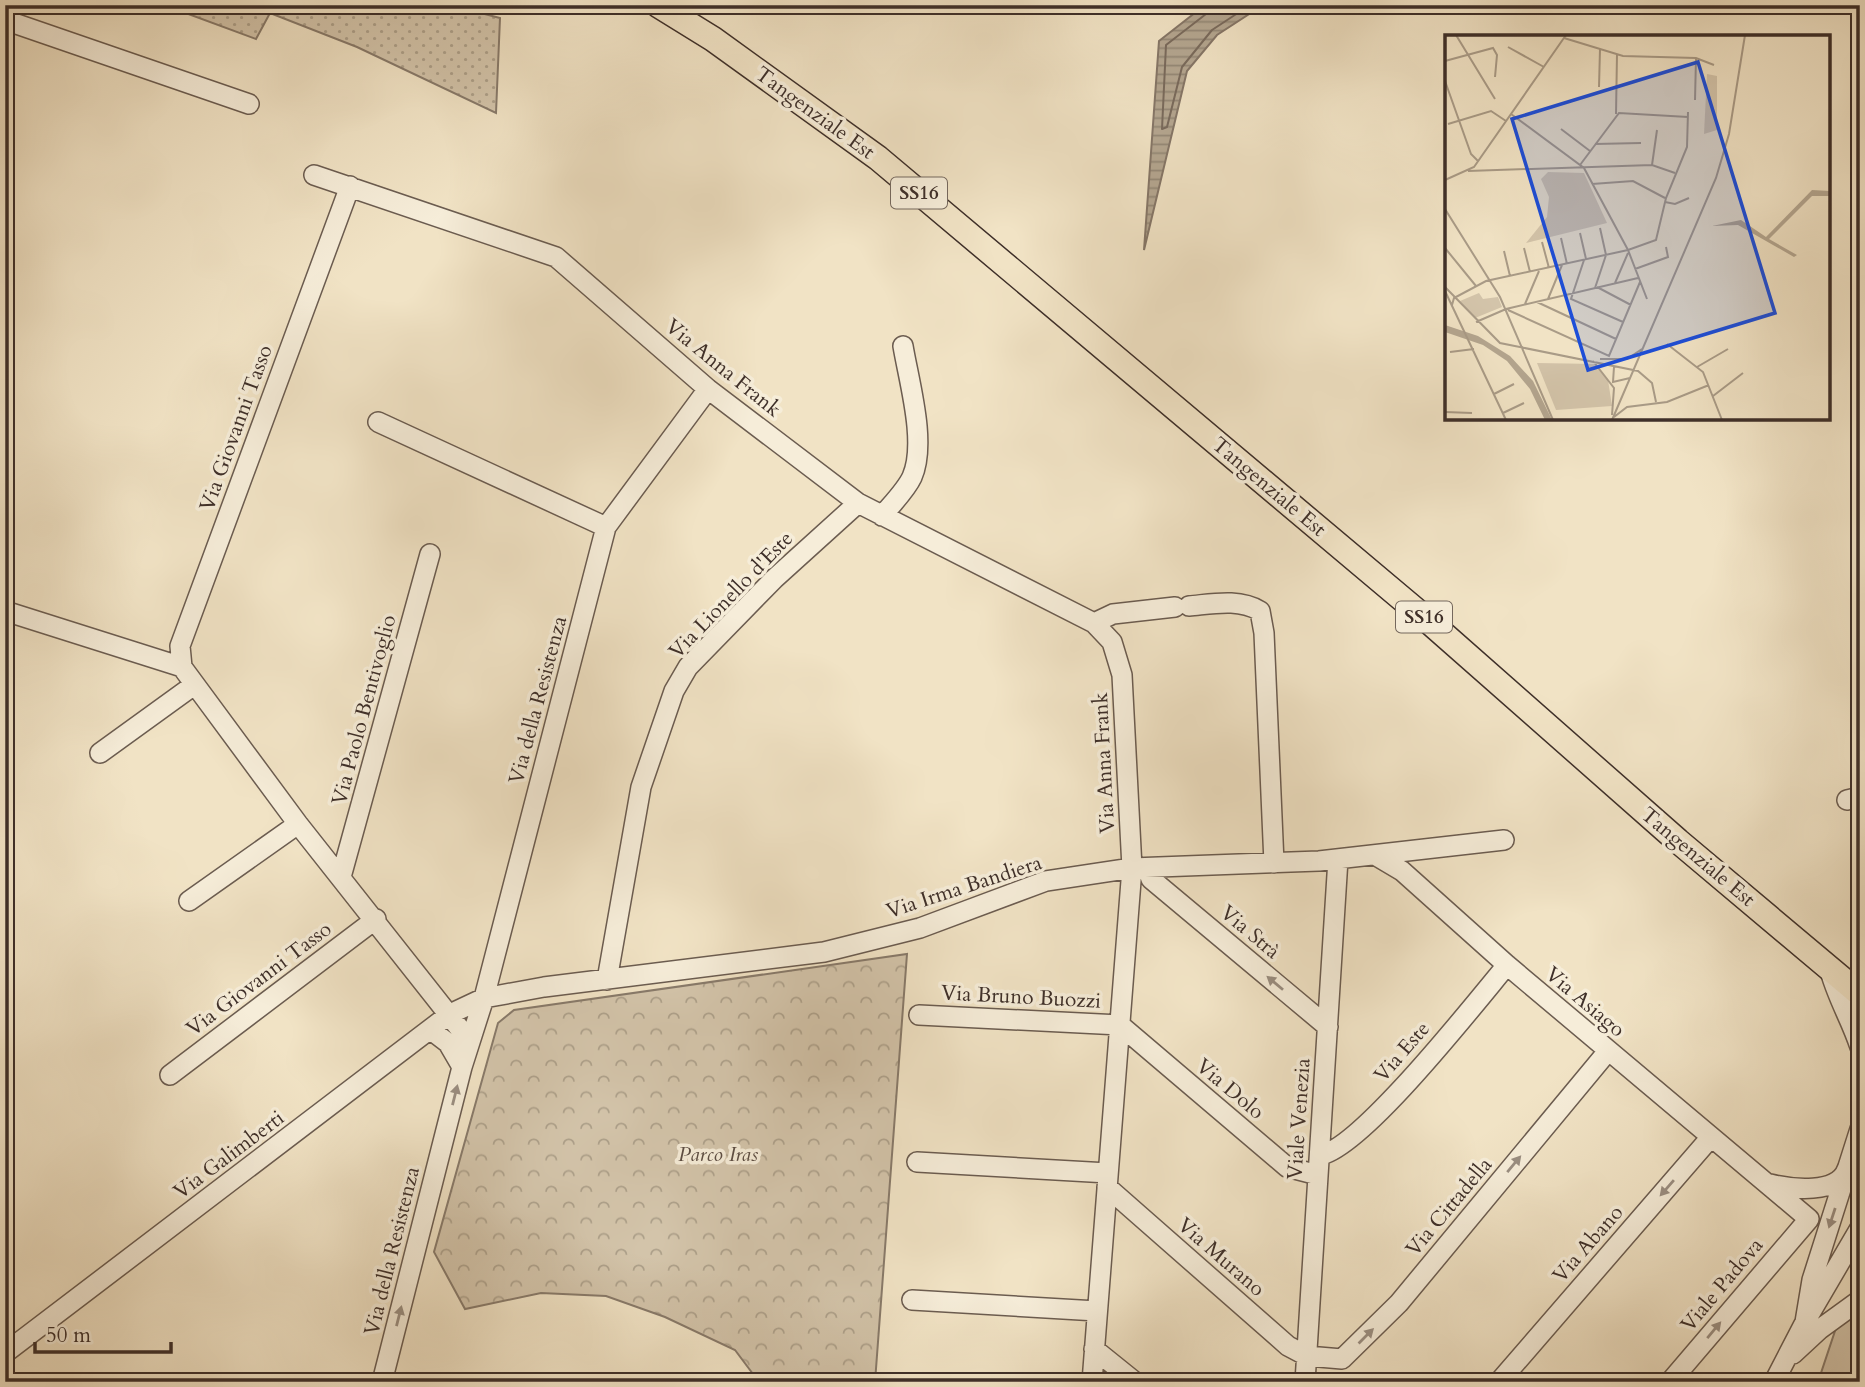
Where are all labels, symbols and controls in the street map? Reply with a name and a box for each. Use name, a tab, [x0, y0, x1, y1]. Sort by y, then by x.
inset map	[1445, 35, 1830, 420]
street label: Tangenziale Est	[749, 60, 881, 166]
road number: SS16	[891, 178, 947, 209]
street label: Via Anna Frank	[659, 312, 788, 424]
street label: Via Giovanni Tasso	[192, 341, 280, 515]
street label: Tangenziale Est	[1206, 431, 1333, 544]
street label: Via Lionello d'Este	[662, 525, 800, 665]
road number: SS16	[1396, 602, 1452, 632]
street label: Via Paolo Bentivoglio	[325, 612, 403, 808]
street label: Via della Resistenza	[502, 613, 574, 787]
street label: Via Anna Frank	[1086, 691, 1122, 834]
street label: Tangenziale Est	[1635, 801, 1762, 914]
street label: Via Irma Bandiera	[882, 848, 1046, 926]
street label: Via Strà	[1214, 898, 1286, 966]
street label: Via Giovanni Tasso	[180, 915, 338, 1043]
street label: Via Asiago	[1539, 960, 1631, 1044]
one-way arrow	[1267, 976, 1284, 991]
street label: Via Bruno Buozzi	[940, 978, 1102, 1016]
street label: Via Este	[1367, 1015, 1437, 1089]
street label: Via Dolo	[1190, 1052, 1270, 1126]
street label: Viale Venezia	[1280, 1057, 1318, 1181]
one-way arrow	[450, 1084, 461, 1106]
street label: Via Galimberti	[168, 1104, 290, 1206]
park label: Parco Iras	[678, 1140, 758, 1169]
street label: Via Cittadella	[1399, 1151, 1499, 1263]
one-way arrow	[1506, 1155, 1521, 1172]
street label: Via della Resistenza	[357, 1164, 427, 1338]
one-way arrow	[1659, 1180, 1675, 1197]
street label: Via Abano	[1546, 1199, 1630, 1289]
one-way arrow	[1826, 1208, 1836, 1229]
street label: Via Murano	[1171, 1211, 1271, 1303]
street label: Viale Padova	[1674, 1232, 1770, 1338]
one-way arrow	[394, 1304, 405, 1326]
scale bar	[35, 1310, 172, 1354]
text: 50 m	[46, 1321, 91, 1350]
one-way arrow	[1706, 1321, 1721, 1338]
one-way arrow	[1357, 1329, 1374, 1345]

